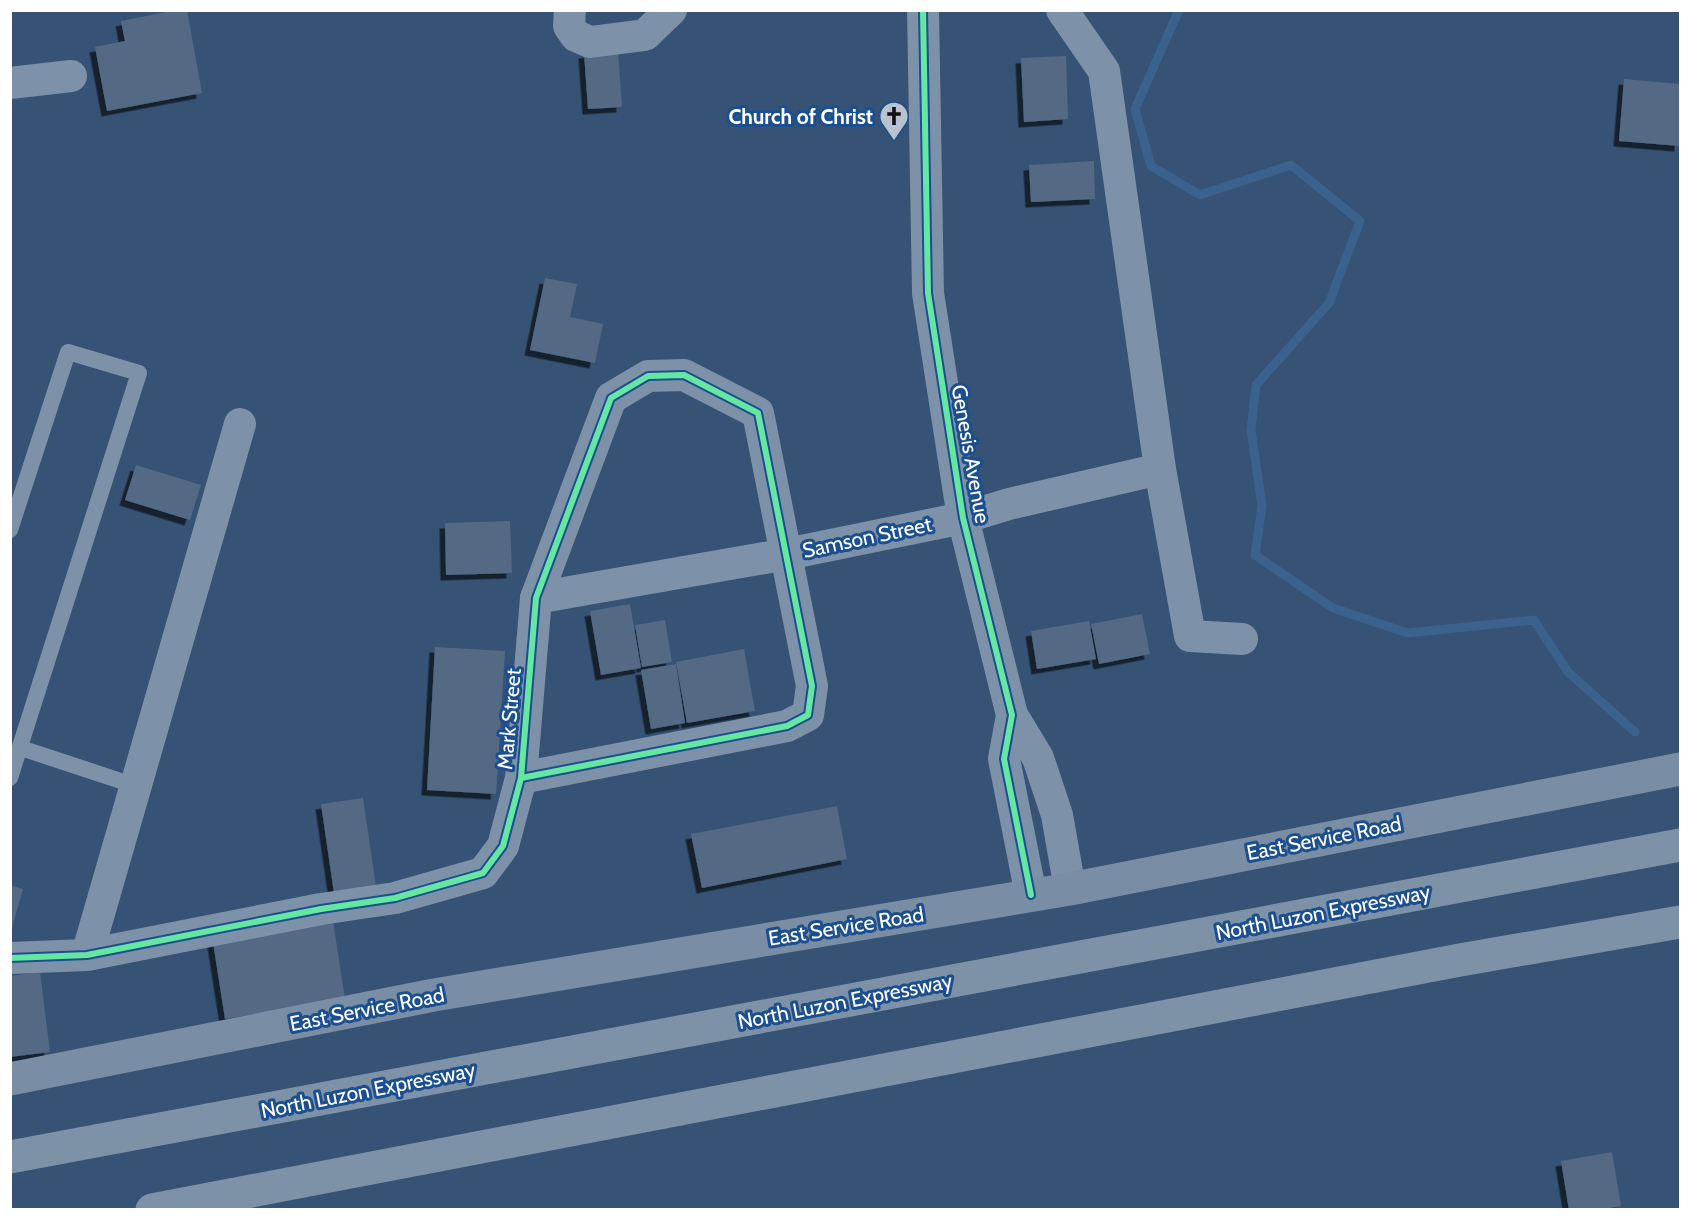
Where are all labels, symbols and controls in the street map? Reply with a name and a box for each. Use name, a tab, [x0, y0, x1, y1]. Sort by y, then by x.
church icon: Church of Christ	[878, 100, 910, 142]
place label: Church of Christ	[728, 104, 873, 129]
street label: Genesis Avenue	[946, 383, 996, 526]
street label: Samson Street	[800, 511, 934, 563]
street label: Mark Street	[492, 667, 526, 771]
street label: East Service Road	[1245, 811, 1403, 865]
street label: North Luzon Expressway	[1214, 879, 1433, 945]
street label: East Service Road	[766, 901, 926, 951]
street label: North Luzon Expressway	[736, 968, 955, 1034]
street label: East Service Road	[288, 982, 446, 1036]
street label: North Luzon Expressway	[259, 1057, 478, 1123]

